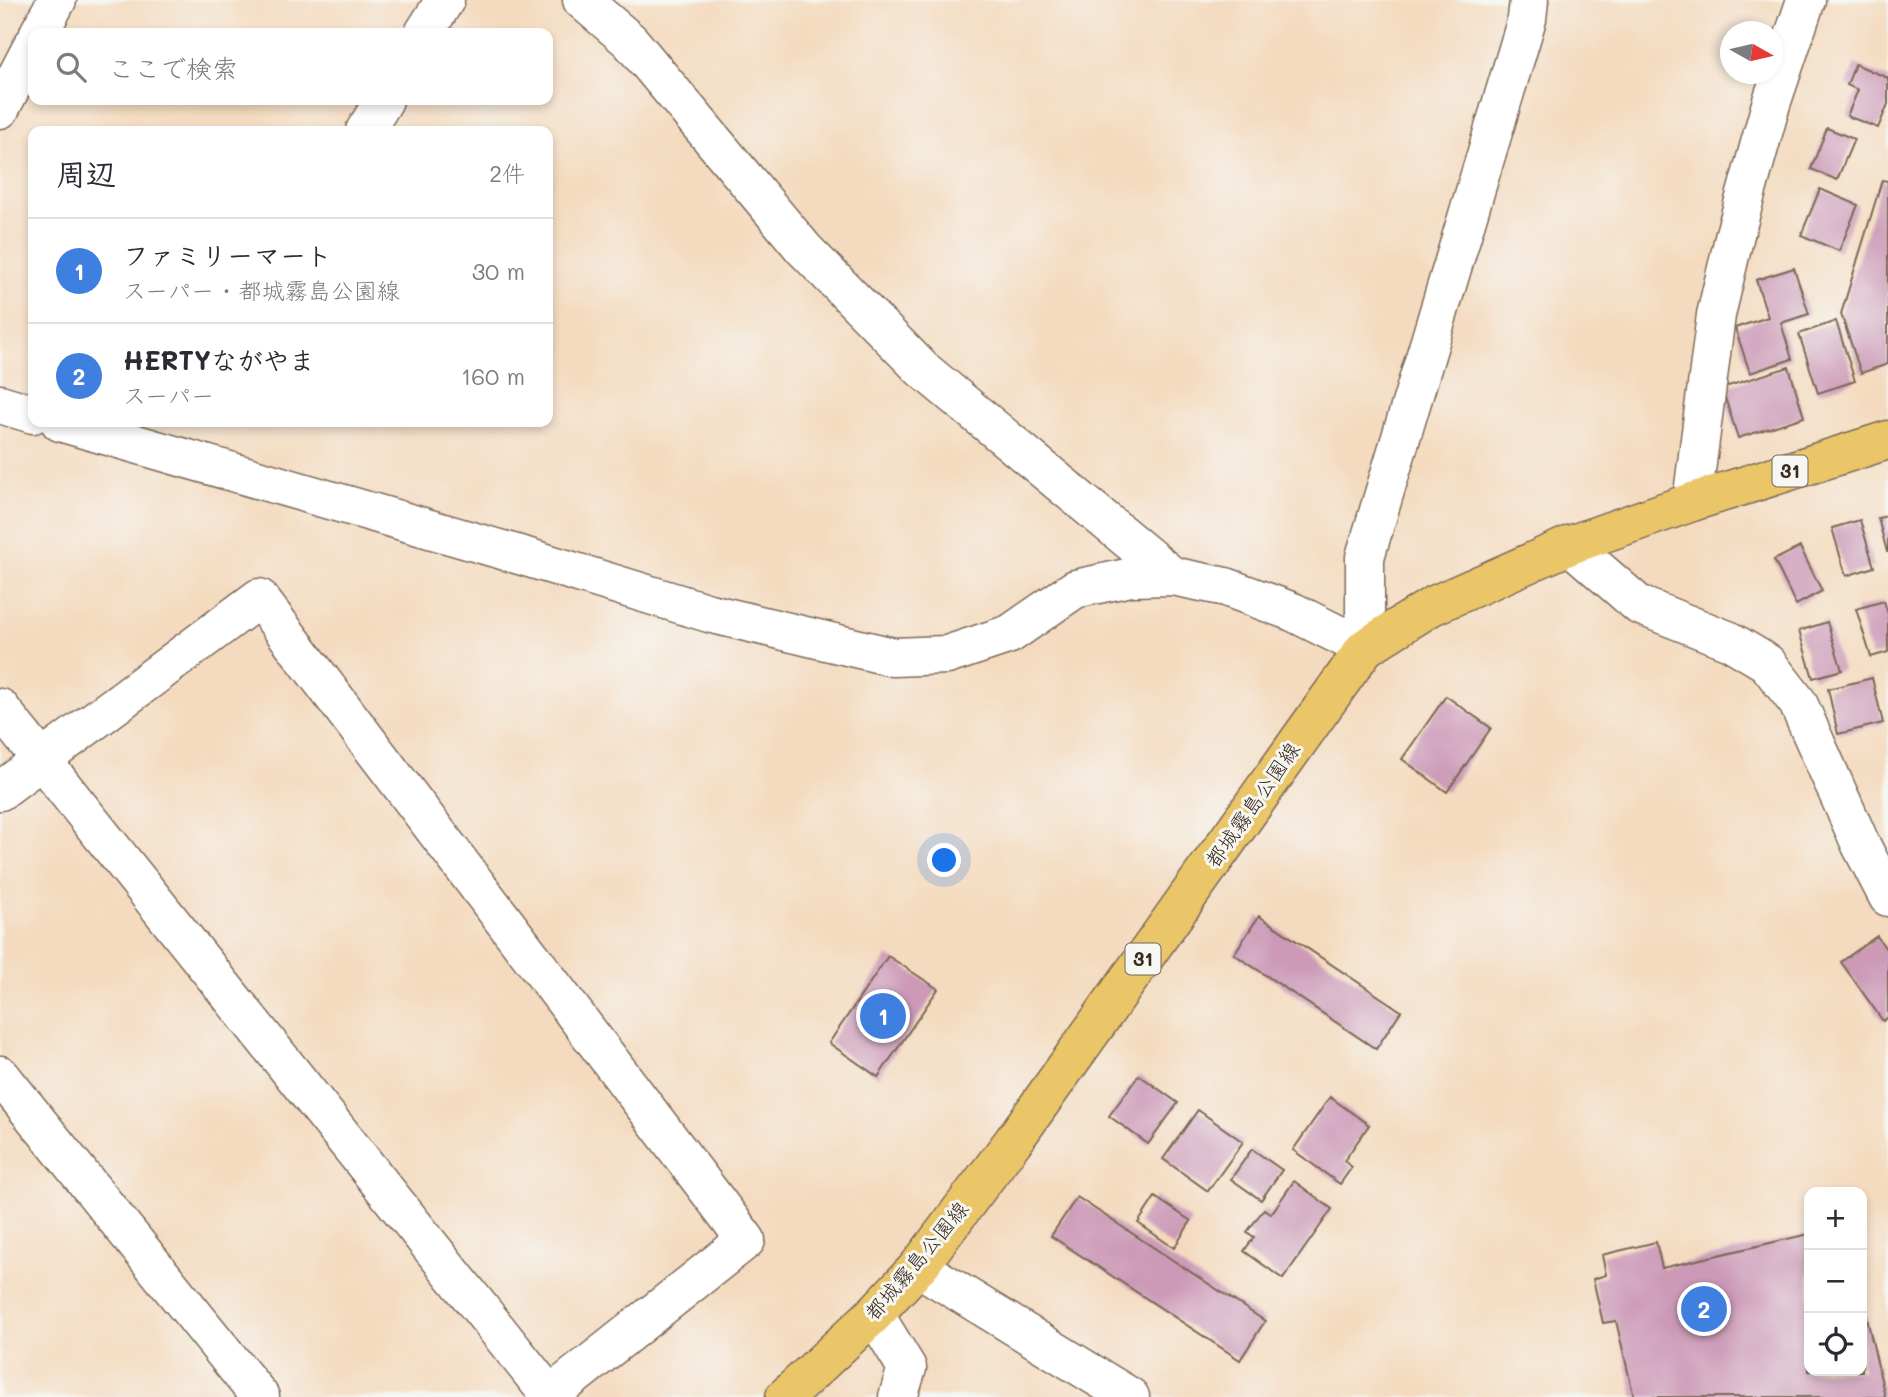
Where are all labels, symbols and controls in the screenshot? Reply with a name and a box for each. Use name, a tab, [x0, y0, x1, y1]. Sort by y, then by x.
north arrow	[1720, 21, 1783, 84]
search box	[28, 28, 553, 105]
icon: search	[52, 48, 90, 86]
text: ここで検索	[108, 51, 238, 85]
text: 周辺	[56, 153, 116, 193]
text: 2件	[489, 158, 525, 188]
text: ファミリーマート	[123, 238, 332, 272]
text: 1	[74, 256, 84, 286]
text: 30 m	[472, 256, 525, 286]
text: スーパー · 都城霧島公園線	[123, 275, 400, 305]
text: HERTYながやま	[123, 343, 315, 377]
text: 2	[73, 361, 85, 391]
text: 160 m	[461, 361, 525, 391]
text: スーパー	[123, 380, 214, 410]
road number: 31	[1772, 456, 1808, 486]
street label: 都城霧島公園線	[1199, 736, 1305, 872]
your location	[927, 843, 961, 877]
road number: 31	[1126, 944, 1160, 974]
pin: 1	[860, 990, 906, 1042]
map controls	[1804, 1187, 1867, 1376]
button: +	[1804, 1187, 1867, 1250]
street label: 都城霧島公園線	[858, 1195, 973, 1325]
button: −	[1804, 1250, 1867, 1313]
pin: 2	[1681, 1283, 1727, 1335]
button: locate	[1804, 1313, 1867, 1376]

